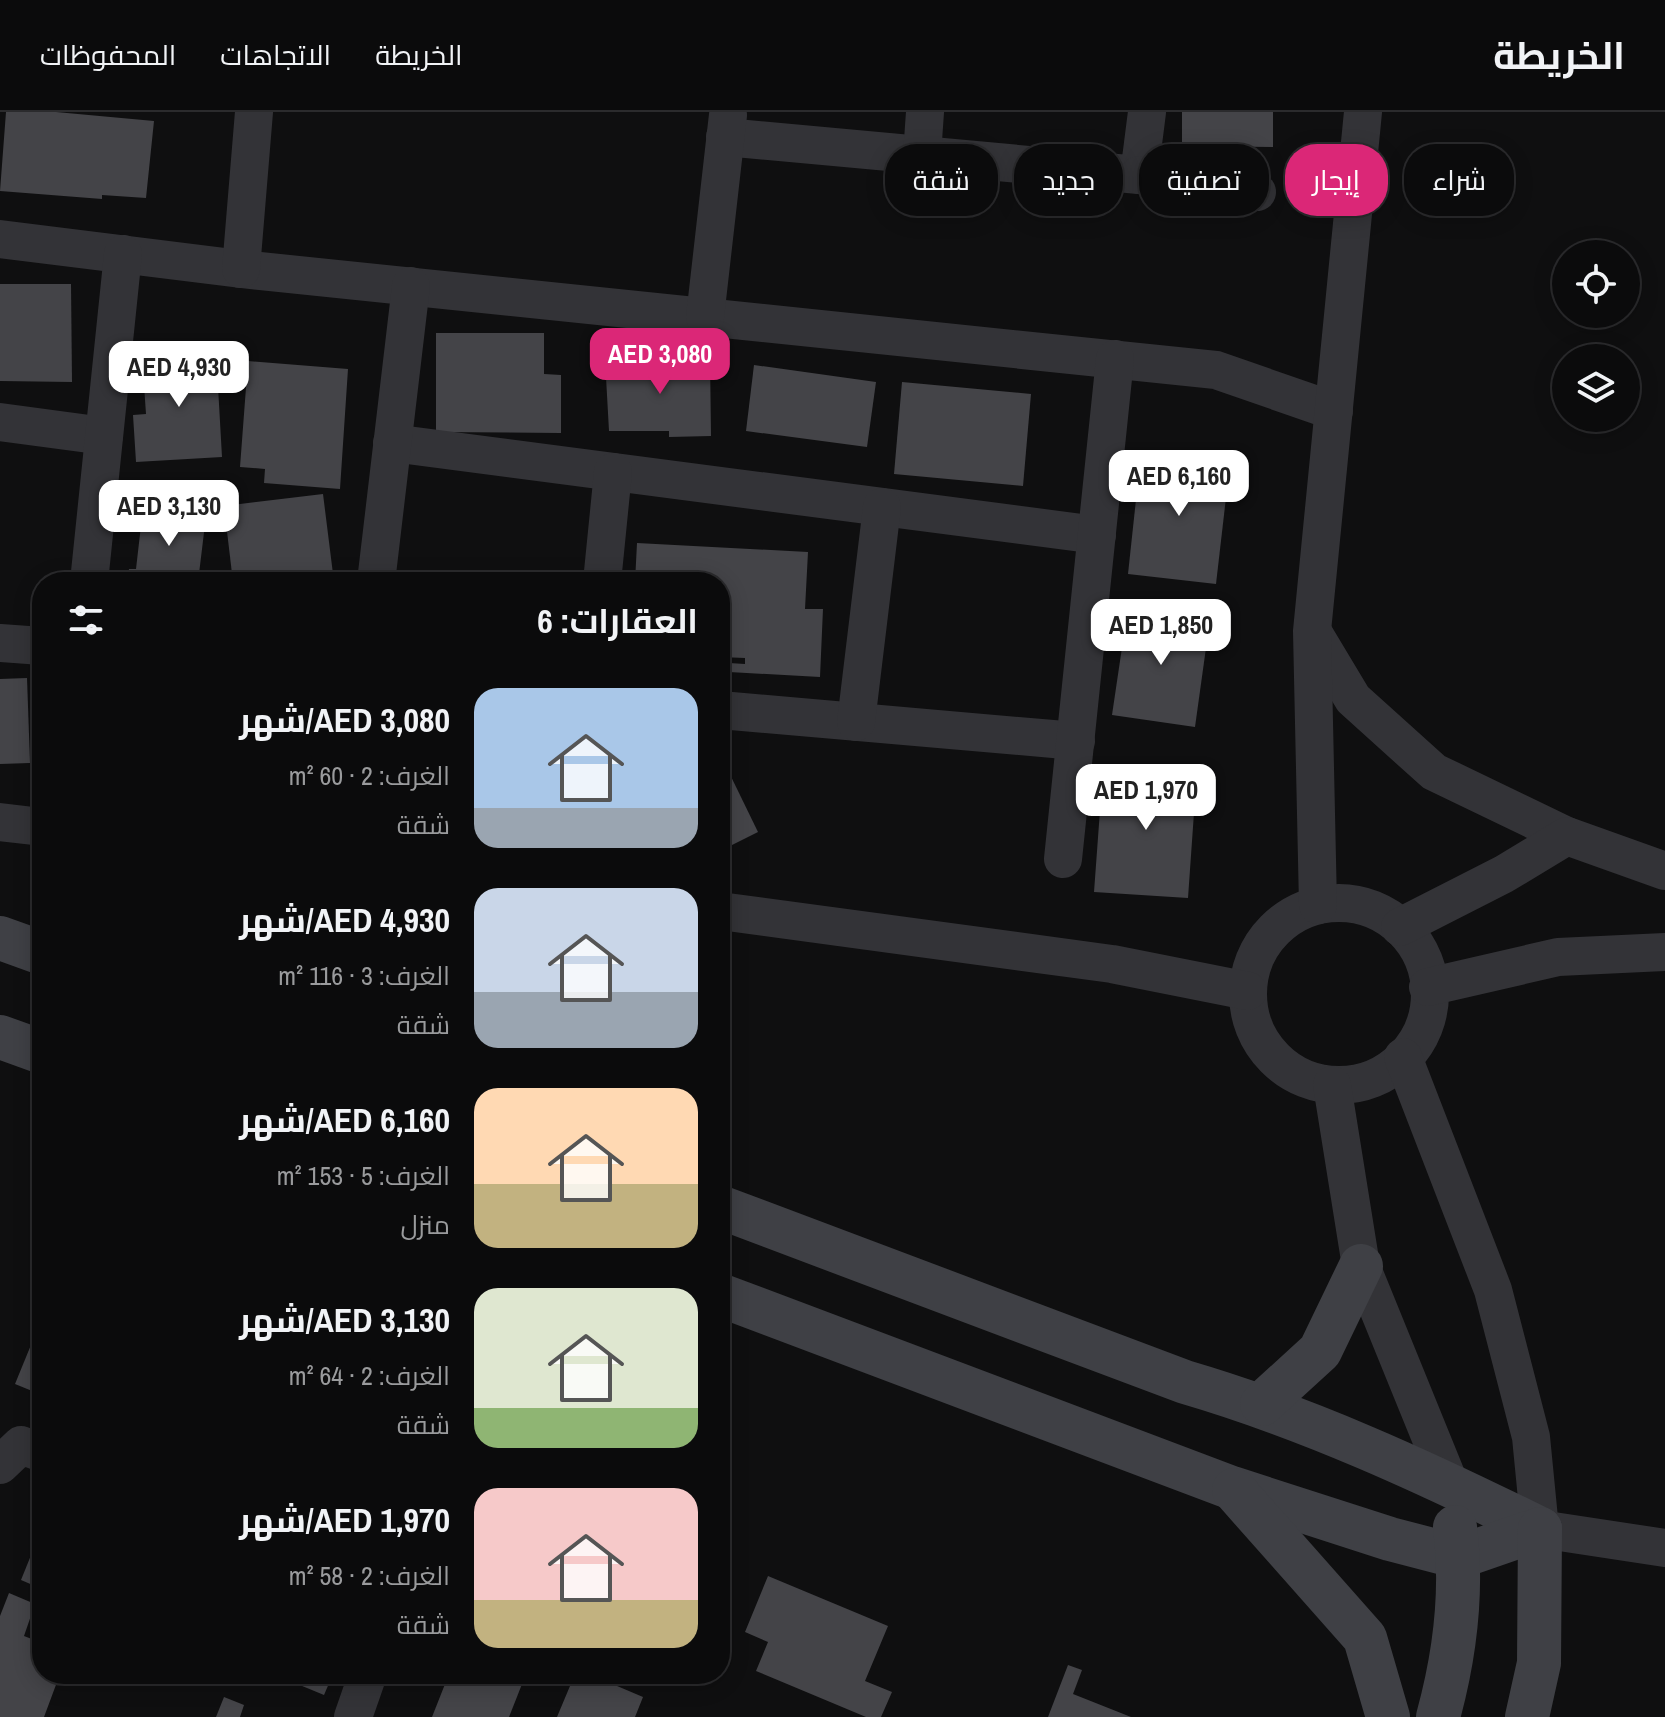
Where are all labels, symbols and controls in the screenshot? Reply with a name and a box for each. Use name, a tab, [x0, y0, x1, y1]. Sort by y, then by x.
text: الخريطة	[1493, 30, 1625, 81]
text: المحفوظات	[40, 36, 176, 74]
text: الاتجاهات	[220, 36, 331, 74]
text: الخريطة	[375, 36, 463, 74]
chip: شقة	[885, 144, 998, 216]
chip: جديد	[1014, 144, 1123, 216]
chip: تصفية	[1139, 144, 1269, 216]
chip: إيجار	[1285, 144, 1388, 216]
chip: شراء	[1404, 144, 1514, 216]
map controls	[1552, 240, 1640, 432]
button: locate	[1552, 240, 1640, 328]
pin: AED 3,080	[568, 328, 752, 396]
text: AED 3,080	[608, 336, 712, 371]
pin: AED 4,930	[87, 341, 271, 409]
button: layers	[1552, 344, 1640, 432]
text: AED 4,930	[127, 349, 231, 384]
pin: AED 6,160	[1087, 450, 1271, 518]
text: AED 6,160	[1127, 458, 1231, 493]
pin: AED 3,130	[77, 480, 261, 548]
text: AED 3,130	[117, 488, 221, 523]
icon: filters	[64, 598, 108, 642]
text: العقارات: 6	[537, 598, 698, 644]
pin: AED 1,850	[1069, 599, 1253, 667]
text: AED 1,850	[1109, 607, 1213, 642]
text: AED 3,080/شهر	[239, 697, 450, 743]
icon: home	[538, 720, 634, 816]
text: الغرف: 2 · 60 m²	[289, 758, 450, 793]
pin: AED 1,970	[1054, 764, 1238, 832]
text: AED 1,970	[1094, 772, 1198, 807]
text: شقة	[397, 807, 450, 842]
text: AED 4,930/شهر	[239, 897, 450, 943]
icon: home	[538, 920, 634, 1016]
text: الغرف: 3 · 116 m²	[278, 958, 450, 993]
text: شقة	[397, 1007, 450, 1042]
text: AED 6,160/شهر	[239, 1097, 450, 1143]
icon: home	[538, 1120, 634, 1216]
text: الغرف: 5 · 153 m²	[277, 1158, 450, 1193]
text: منزل	[401, 1207, 450, 1242]
text: AED 3,130/شهر	[239, 1297, 450, 1343]
icon: home	[538, 1320, 634, 1416]
text: الغرف: 2 · 64 m²	[289, 1358, 450, 1393]
text: شقة	[397, 1407, 450, 1442]
text: AED 1,970/شهر	[239, 1497, 450, 1543]
icon: home	[538, 1520, 634, 1616]
text: الغرف: 2 · 58 m²	[289, 1558, 450, 1593]
text: شقة	[397, 1607, 450, 1642]

